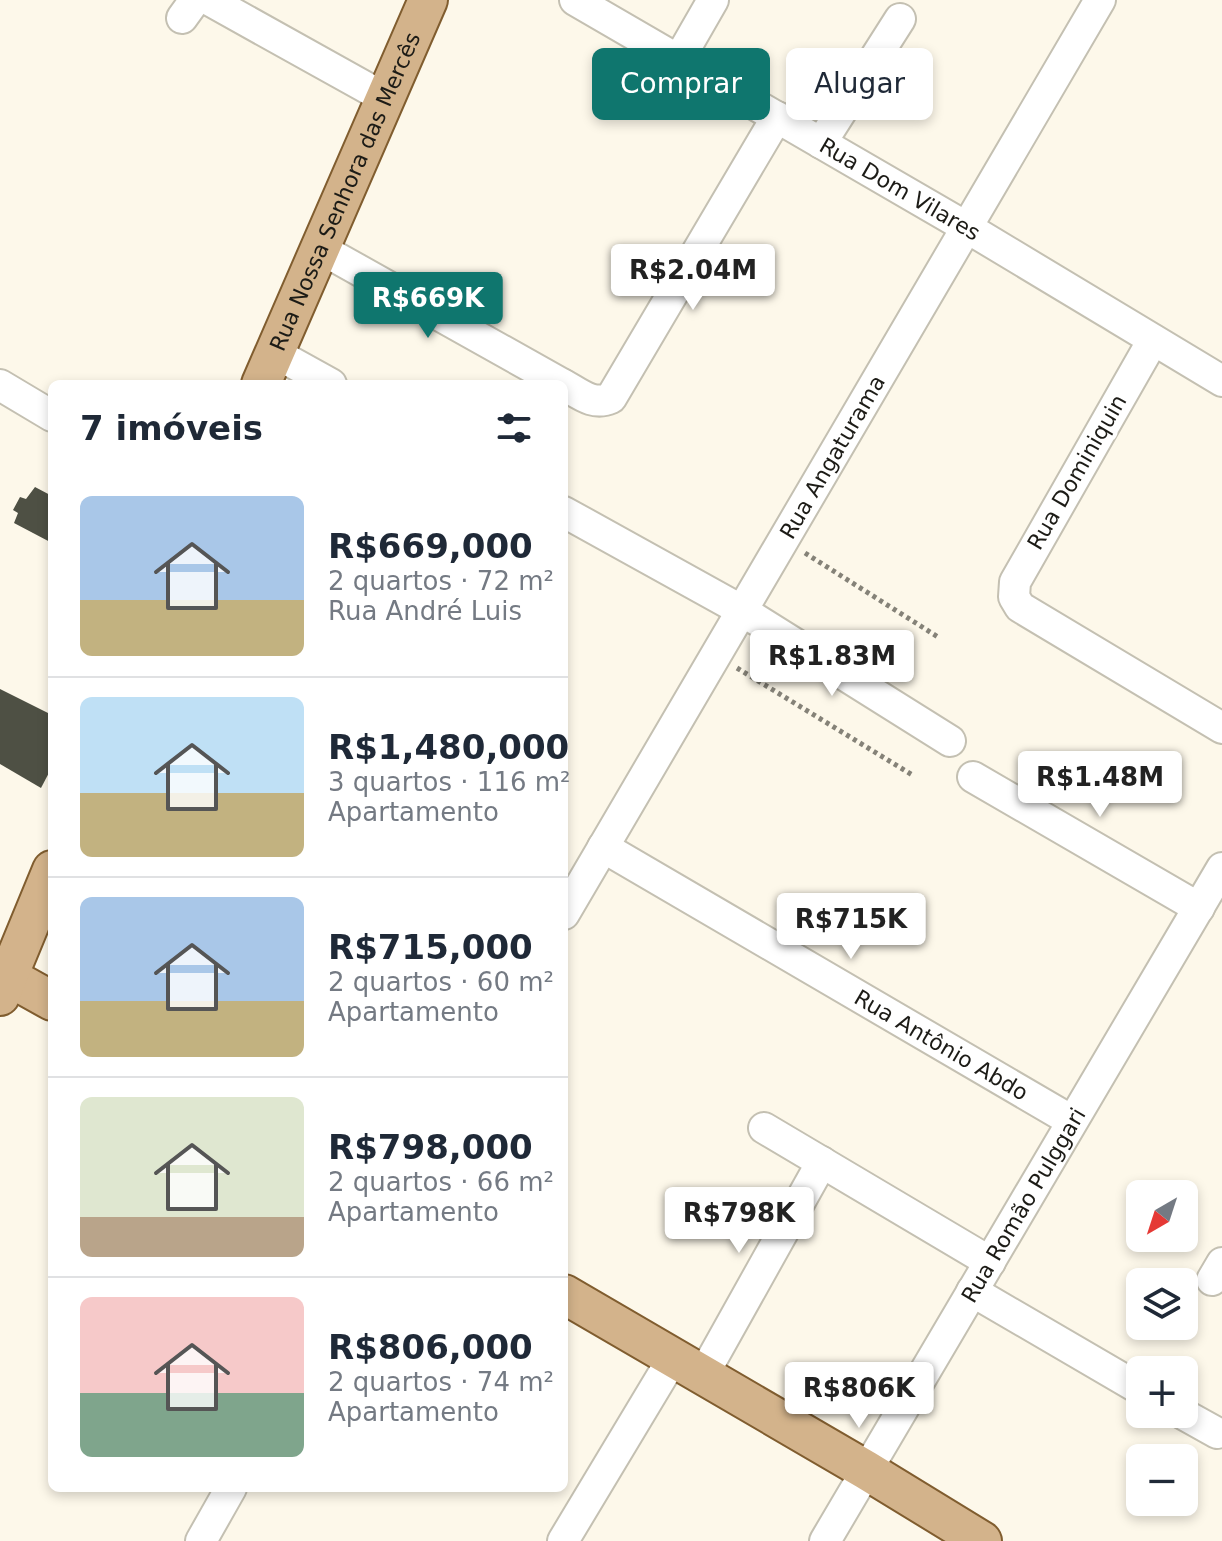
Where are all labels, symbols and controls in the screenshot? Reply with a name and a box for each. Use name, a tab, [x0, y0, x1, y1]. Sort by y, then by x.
street label: Rua Nossa Senhora das Mercês	[265, 28, 425, 354]
chip: Comprar	[592, 48, 770, 120]
chip: Alugar	[786, 48, 933, 120]
street label: Rua Dom Vilares	[815, 132, 985, 245]
pin: R$2.04M	[619, 244, 767, 312]
text: R$2.04M	[629, 255, 757, 285]
pin: R$669K	[363, 272, 493, 340]
text: R$669K	[372, 283, 484, 313]
street label: Rua Angaturama	[774, 371, 890, 543]
street label: Rua Dominiquin	[1023, 390, 1131, 554]
icon: filters	[492, 406, 536, 450]
text: 7 imóveis	[80, 408, 263, 448]
text: R$669,000	[328, 526, 533, 566]
icon: home	[144, 528, 240, 624]
text: 2 quartos · 72 m²	[328, 566, 554, 596]
text: Rua André Luis	[328, 596, 522, 626]
pin: R$1.83M	[758, 630, 906, 698]
text: R$1.83M	[768, 641, 896, 671]
text: R$1,480,000	[328, 727, 569, 767]
icon: home	[144, 729, 240, 825]
pin: R$1.48M	[1026, 751, 1174, 819]
text: R$1.48M	[1036, 762, 1164, 792]
text: 3 quartos · 116 m²	[328, 767, 571, 797]
text: Apartamento	[328, 797, 499, 827]
pin: R$715K	[786, 893, 916, 961]
text: R$715K	[795, 904, 907, 934]
text: R$715,000	[328, 927, 533, 967]
icon: home	[144, 929, 240, 1025]
text: 2 quartos · 60 m²	[328, 967, 554, 997]
street label: Rua Antônio Abdo	[850, 984, 1033, 1105]
text: Apartamento	[328, 997, 499, 1027]
street label: Rua Romão Pulggari	[956, 1103, 1090, 1307]
text: R$798,000	[328, 1127, 533, 1167]
icon: home	[144, 1129, 240, 1225]
text: 2 quartos · 66 m²	[328, 1167, 554, 1197]
north arrow	[1126, 1180, 1198, 1252]
map controls	[1126, 1180, 1198, 1516]
pin: R$798K	[674, 1187, 804, 1255]
text: Apartamento	[328, 1197, 499, 1227]
text: R$798K	[683, 1198, 795, 1228]
button: layers	[1126, 1268, 1198, 1340]
text: R$806,000	[328, 1327, 533, 1367]
icon: home	[144, 1329, 240, 1425]
button: +	[1126, 1356, 1198, 1428]
pin: R$806K	[794, 1362, 924, 1430]
text: 2 quartos · 74 m²	[328, 1367, 554, 1397]
text: R$806K	[803, 1373, 915, 1403]
text: Apartamento	[328, 1397, 499, 1427]
button: −	[1126, 1444, 1198, 1516]

